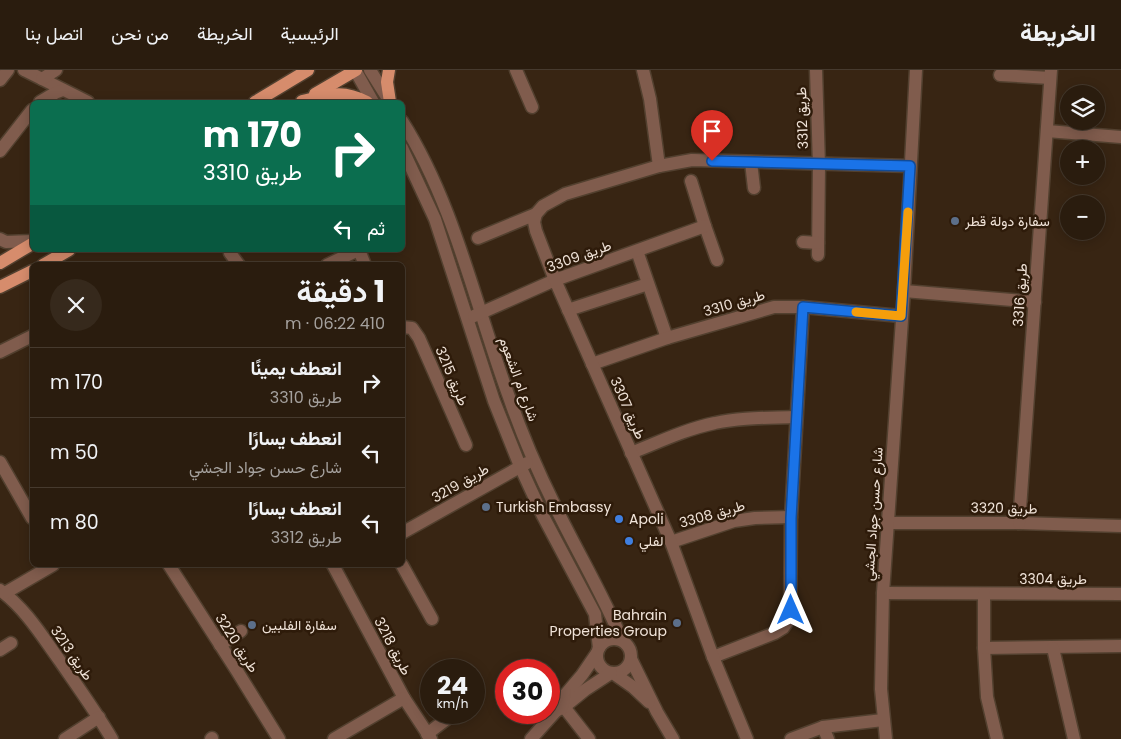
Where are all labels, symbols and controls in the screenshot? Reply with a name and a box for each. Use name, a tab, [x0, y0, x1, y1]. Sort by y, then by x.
text: الخريطة	[1020, 16, 1096, 49]
text: اتصل بنا	[25, 21, 83, 46]
text: من نحن	[111, 21, 169, 46]
text: الخريطة	[197, 21, 253, 46]
text: الرئيسية	[281, 21, 339, 46]
map controls	[1060, 85, 1105, 240]
button: layers	[1060, 85, 1105, 130]
street label: طريق 3312	[791, 86, 813, 150]
text: 170 m	[203, 110, 302, 159]
pin	[691, 110, 733, 161]
icon: arrive	[698, 117, 726, 145]
icon: right	[320, 120, 385, 185]
button: +	[1060, 140, 1105, 185]
text: طريق 3310	[203, 157, 302, 188]
button: −	[1060, 195, 1105, 240]
place label: سفارة دولة قطر	[964, 211, 1050, 231]
icon: left	[329, 215, 357, 243]
text: ثم	[367, 215, 385, 242]
marker: سفارة دولة قطر	[949, 215, 961, 227]
street label: طريق 3309	[544, 235, 614, 277]
street label: طريق 3316	[1008, 263, 1032, 327]
text: 1 دقيقة	[297, 270, 385, 313]
button: close	[50, 279, 102, 331]
street label: طريق 3310	[701, 285, 767, 321]
text: 410 m · 06:22	[285, 312, 385, 335]
street label: شارع ام الشعوم	[493, 334, 544, 425]
street label: طريق 3215	[430, 343, 474, 409]
text: انعطف يمينًا	[250, 355, 342, 382]
text: 170 m	[50, 369, 103, 396]
icon: right	[357, 369, 385, 397]
street label: طريق 3307	[605, 374, 651, 442]
text: طريق 3310	[270, 386, 342, 409]
text: انعطف يسارًا	[248, 425, 342, 452]
text: 50 m	[50, 439, 99, 466]
icon: left	[357, 439, 385, 467]
street label: شارع حسن جواد الجشي	[858, 446, 890, 582]
text: شارع حسن جواد الجشي	[189, 456, 342, 479]
street label: طريق 3219	[428, 459, 492, 507]
text: انعطف يسارًا	[248, 495, 342, 522]
street label: طريق 3308	[677, 495, 747, 533]
place label: Turkish Embassy	[496, 497, 612, 517]
street label: طريق 3320	[970, 497, 1038, 519]
marker: Turkish Embassy	[480, 501, 492, 513]
text: 80 m	[50, 509, 99, 536]
icon: left	[357, 509, 385, 537]
place label: Apoli	[629, 509, 664, 529]
marker: Apoli	[613, 513, 625, 525]
text: طريق 3312	[271, 526, 342, 549]
place label: لفلي	[639, 531, 664, 553]
marker: لفلي	[623, 535, 635, 547]
street label: طريق 3304	[1019, 569, 1087, 589]
position arrow	[764, 583, 816, 635]
place label: Bahrain Properties Group	[550, 605, 667, 641]
street label: طريق 3220	[210, 610, 264, 676]
street label: طريق 3218	[369, 613, 417, 679]
place label: سفارة الفلبين	[262, 615, 337, 635]
marker: Bahrain Properties Group	[671, 617, 683, 629]
marker: سفارة الفلبين	[246, 619, 258, 631]
street label: طريق 3213	[46, 622, 98, 684]
speed limit sign: 30	[495, 659, 560, 724]
text: 24	[437, 668, 468, 703]
text: km/h	[437, 695, 468, 712]

